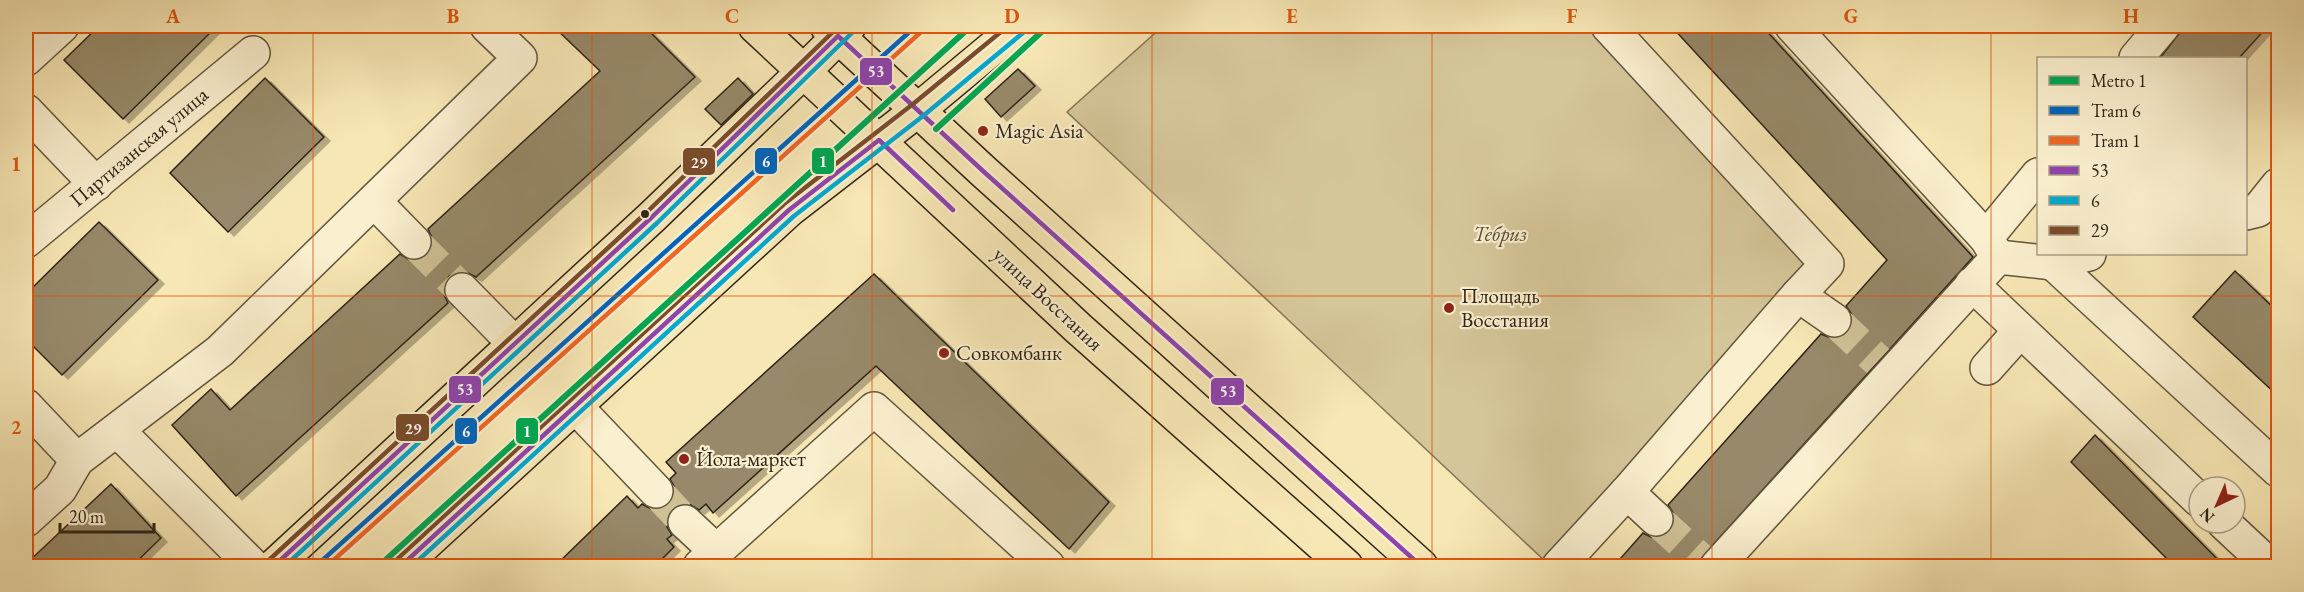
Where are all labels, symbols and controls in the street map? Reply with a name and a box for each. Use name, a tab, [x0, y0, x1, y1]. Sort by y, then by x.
text: A	[165, 3, 181, 29]
text: B	[447, 3, 459, 29]
text: C	[725, 3, 739, 29]
text: D	[1004, 3, 1020, 29]
text: E	[1286, 3, 1298, 29]
text: F	[1567, 3, 1578, 29]
text: G	[1844, 3, 1858, 29]
text: H	[2123, 3, 2139, 29]
line badge: 53	[859, 57, 893, 86]
legend	[2037, 57, 2247, 255]
text: 53	[868, 61, 884, 82]
text: Metro 1	[2091, 69, 2147, 92]
street label: Партизанская улица	[64, 80, 214, 212]
text: Tram 6	[2091, 99, 2141, 122]
place label: Magic Asia	[995, 117, 1084, 144]
marker: Magic Asia	[976, 124, 990, 138]
text: Tram 1	[2091, 129, 2141, 152]
line badge: 29	[682, 147, 716, 176]
line badge: 6	[754, 147, 778, 175]
line badge: 1	[811, 147, 835, 175]
text: 1	[11, 151, 21, 177]
text: 6	[762, 151, 771, 172]
text: 1	[819, 151, 827, 172]
text: 29	[691, 152, 708, 173]
text: 53	[2091, 159, 2108, 182]
text: 6	[2091, 189, 2100, 212]
unlabelled marker	[639, 208, 651, 220]
text: 29	[2091, 219, 2109, 242]
park label: Тебриз	[1473, 220, 1527, 247]
street label: улица Восстания	[988, 241, 1109, 357]
place label: Площадь Восстания	[1461, 282, 1549, 333]
marker: Площадь Восстания	[1442, 301, 1456, 315]
place label: Совкомбанк	[956, 339, 1062, 366]
marker: Совкомбанк	[937, 346, 951, 360]
line badge: 53	[448, 375, 482, 404]
line badge: 53	[1210, 377, 1245, 406]
text: 53	[457, 379, 473, 400]
text: 53	[1220, 381, 1236, 402]
line badge: 29	[395, 413, 430, 442]
text: 2	[11, 414, 22, 440]
line badge: 6	[454, 417, 478, 445]
line badge: 1	[515, 417, 539, 445]
text: 29	[405, 418, 422, 439]
text: 6	[462, 421, 471, 442]
text: 1	[523, 421, 531, 442]
place label: Йола-маркет	[696, 445, 806, 472]
marker: Йола-маркет	[677, 452, 691, 466]
north arrow	[2187, 475, 2247, 535]
scale bar	[60, 496, 154, 534]
text: N	[2195, 503, 2219, 527]
text: 20 m	[69, 505, 104, 528]

